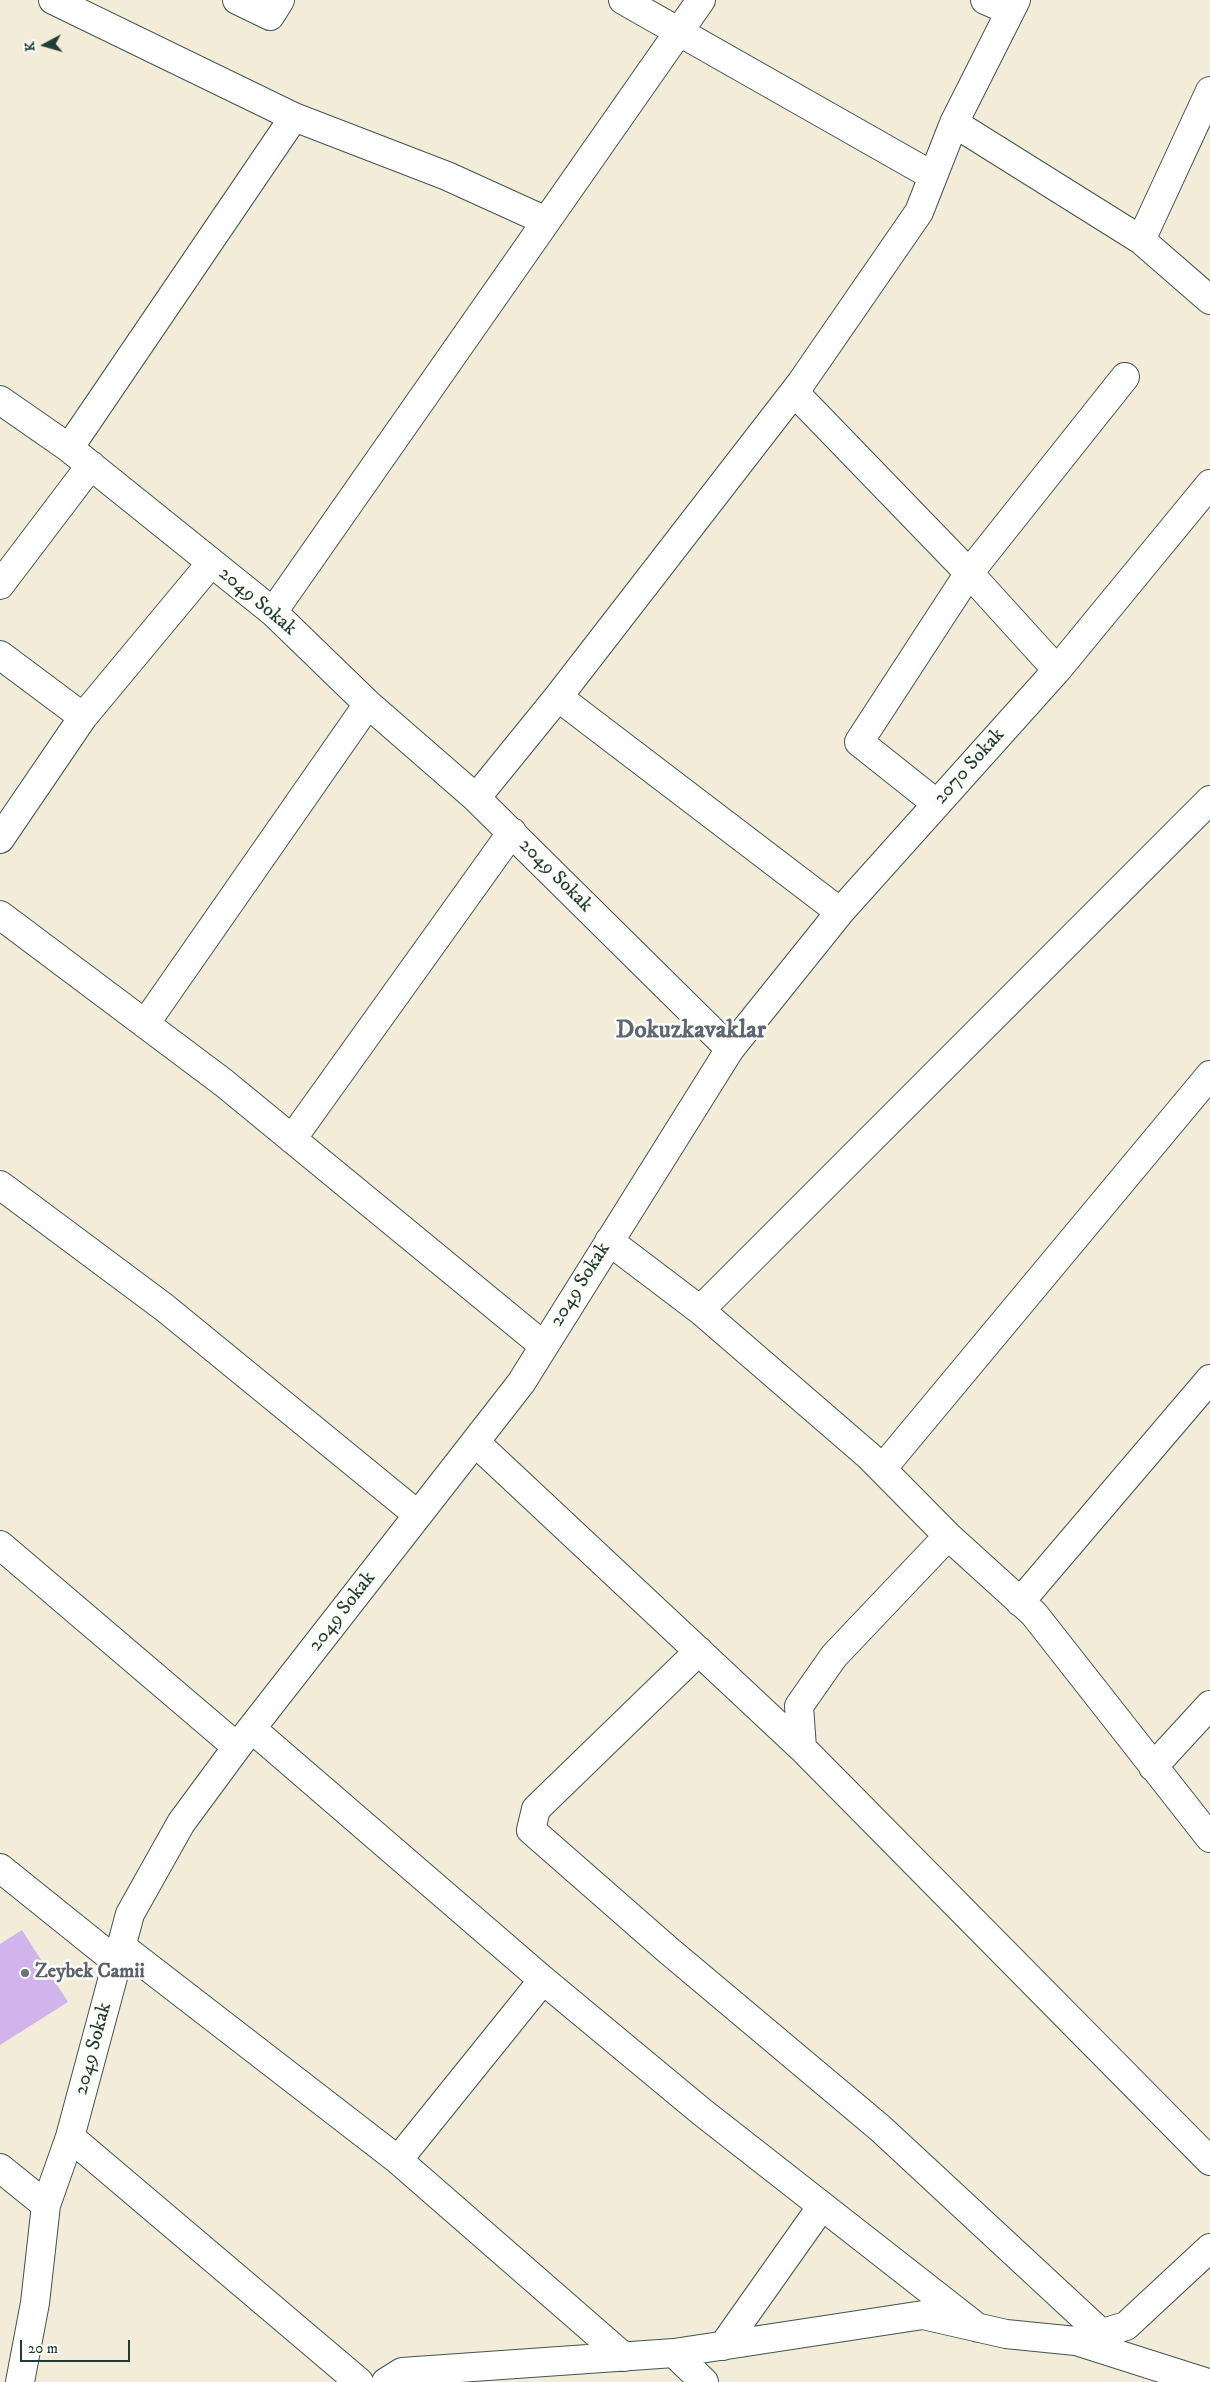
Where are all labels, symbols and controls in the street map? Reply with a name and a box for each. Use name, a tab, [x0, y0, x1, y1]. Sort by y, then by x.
north arrow	[20, 20, 70, 70]
text: K	[21, 41, 40, 52]
street label: 2049 Sokak	[213, 562, 301, 642]
street label: 2070 Sokak	[929, 724, 1011, 810]
street label: 2049 Sokak	[513, 834, 597, 918]
district label: Dokuzkavaklar	[616, 1017, 766, 1047]
street label: 2049 Sokak	[546, 1238, 616, 1332]
street label: 2049 Sokak	[304, 1567, 382, 1657]
place label: Zeybek Camii	[35, 1961, 145, 1985]
marker: Zeybek Camii	[19, 1967, 31, 1979]
street label: 2049 Sokak	[70, 2000, 118, 2098]
scale bar	[22, 2330, 132, 2362]
text: 20 m	[28, 2339, 58, 2358]

